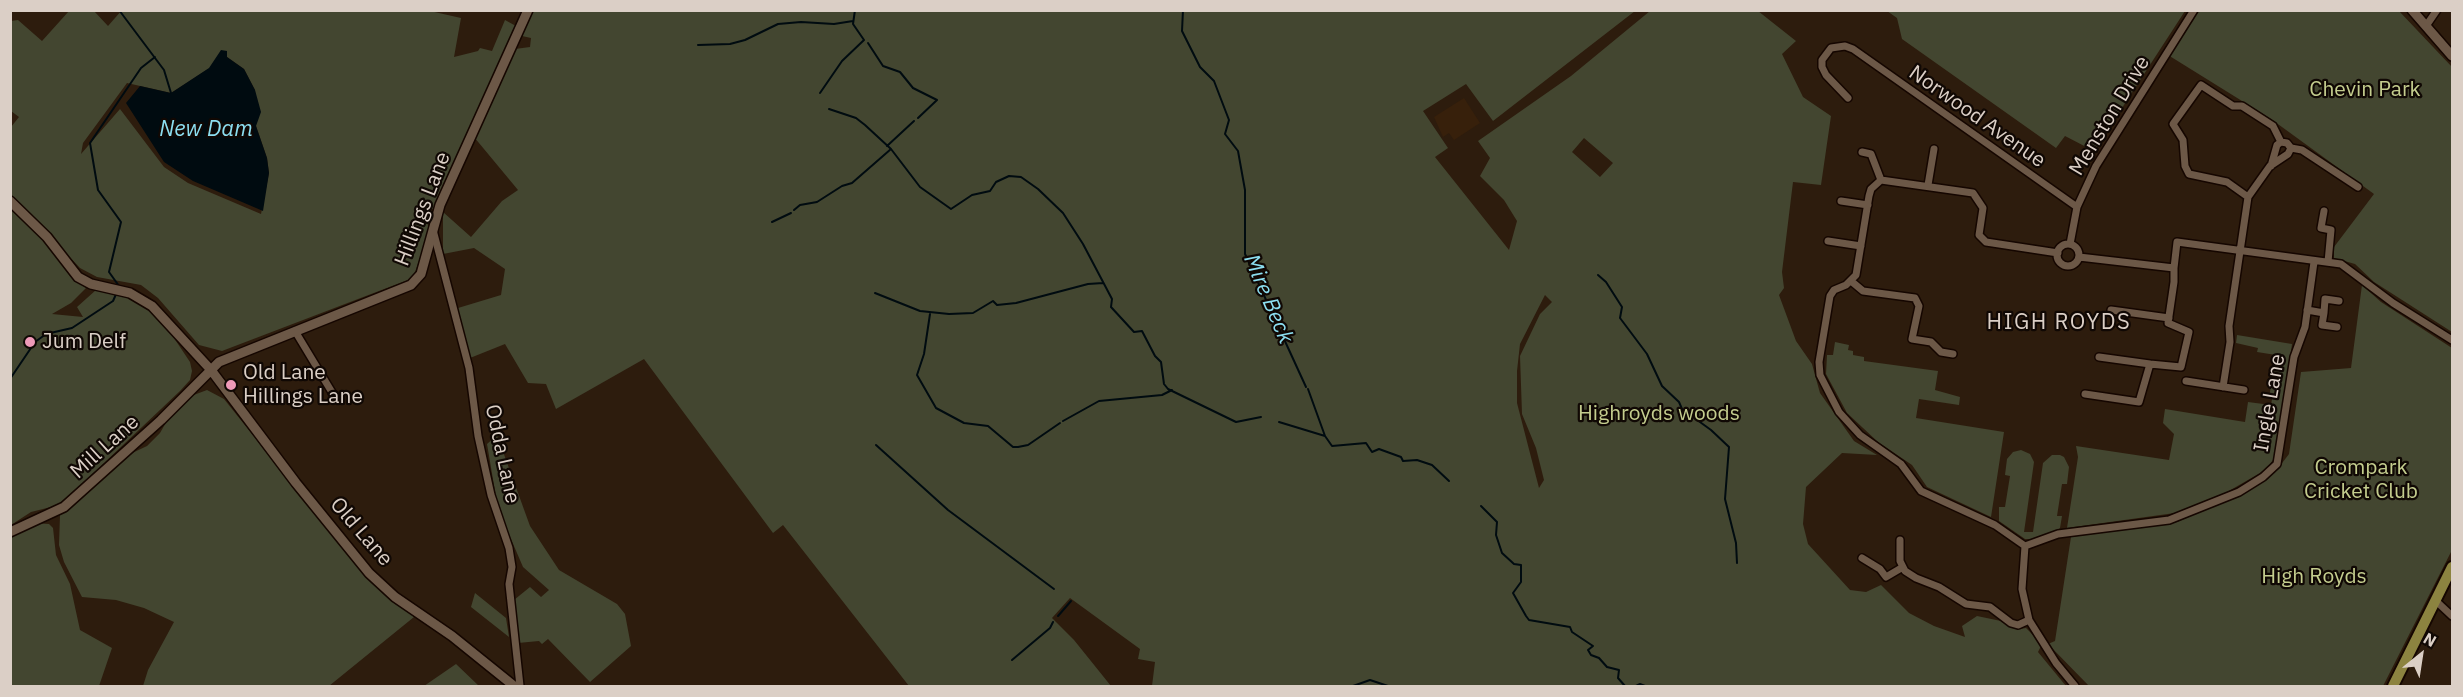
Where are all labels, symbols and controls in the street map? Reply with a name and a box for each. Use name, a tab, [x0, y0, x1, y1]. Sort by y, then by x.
street label: Menston Drive	[2064, 52, 2156, 180]
street label: Norwood Avenue	[1904, 60, 2050, 174]
park label: Chevin Park	[2309, 77, 2421, 103]
water label: New Dam	[159, 117, 253, 143]
street label: Hillings Lane	[390, 148, 456, 270]
water label: Mire Beck	[1237, 250, 1299, 348]
district label: HIGH ROYDS	[1987, 310, 2131, 336]
place label: Jum Delf	[42, 329, 126, 355]
marker: Jum Delf	[23, 335, 37, 349]
street label: Ingle Lane	[2249, 352, 2291, 454]
place label: Old Lane Hillings Lane	[243, 360, 363, 410]
marker: Old Lane Hillings Lane	[224, 378, 238, 392]
park label: Highroyds woods	[1578, 401, 1740, 427]
street label: Odda Lane	[479, 402, 525, 506]
street label: Mill Lane	[65, 410, 145, 484]
park label: Crompark Cricket Club	[2304, 455, 2418, 505]
street label: Old Lane	[324, 492, 398, 572]
park label: High Royds	[2261, 564, 2367, 590]
north arrow	[2391, 625, 2451, 685]
text: N	[2420, 628, 2440, 651]

